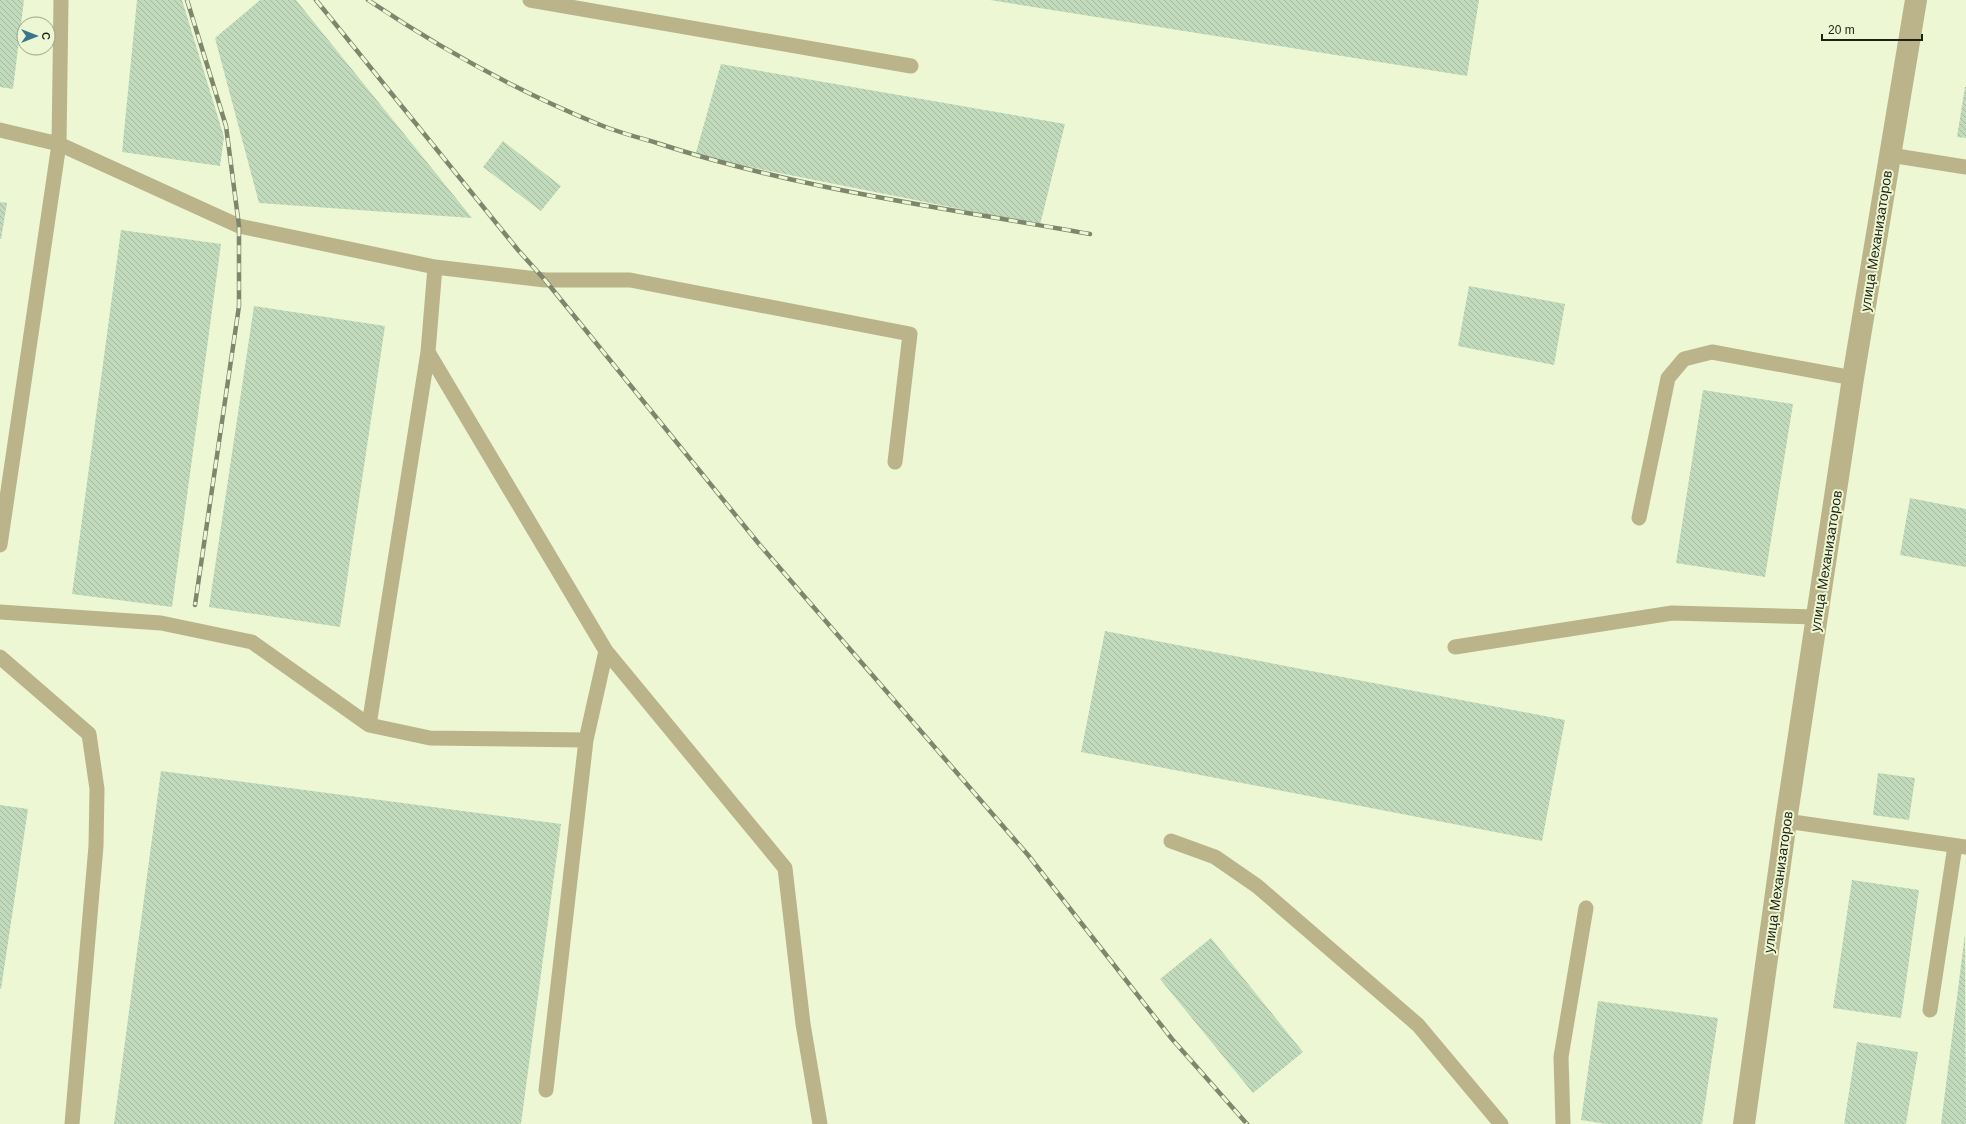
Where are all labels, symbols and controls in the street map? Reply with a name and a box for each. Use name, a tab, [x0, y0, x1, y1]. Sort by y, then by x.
north arrow	[16, 16, 56, 56]
scale bar	[1822, 16, 1922, 42]
text: 20 m	[1828, 23, 1855, 37]
text: С	[40, 32, 52, 40]
street label: улица Механизаторов	[1857, 169, 1895, 313]
street label: улица Механизаторов	[1807, 489, 1845, 633]
street label: улица Механизаторов	[1760, 810, 1796, 954]

